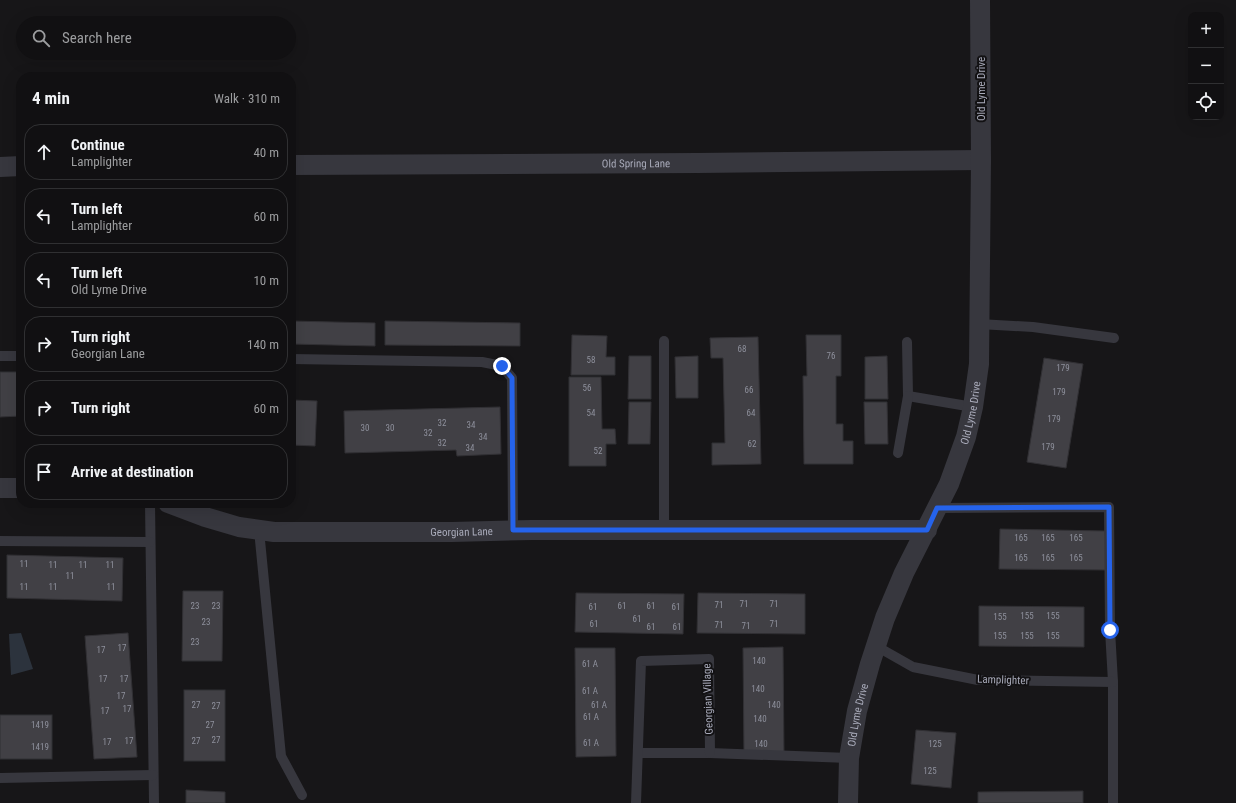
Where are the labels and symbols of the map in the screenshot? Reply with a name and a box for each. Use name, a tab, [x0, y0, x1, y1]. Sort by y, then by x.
street label: Old Lyme Drive	[975, 57, 988, 121]
street label: Old Spring Lane	[602, 157, 670, 170]
house number: 68	[738, 344, 746, 354]
house number: 76	[827, 351, 835, 361]
house number: 58	[587, 355, 595, 365]
route end	[493, 357, 511, 375]
house number: 179	[1056, 363, 1070, 373]
street label: Old Lyme Drive	[957, 380, 983, 446]
house number: 56	[583, 383, 591, 393]
house number: 66	[745, 385, 753, 395]
house number: 179	[1052, 387, 1066, 397]
house number: 54	[587, 408, 596, 418]
house number: 64	[747, 408, 756, 418]
house number: 179	[1047, 414, 1061, 424]
house number: 32	[438, 418, 447, 428]
house number: 34	[467, 420, 476, 430]
house number: 30	[361, 423, 369, 433]
house number: 30	[386, 423, 394, 433]
house number: 32	[424, 428, 433, 438]
house number: 34	[479, 432, 488, 442]
house number: 32	[438, 438, 447, 448]
house number: 62	[748, 439, 757, 449]
house number: 179	[1041, 442, 1055, 452]
house number: 34	[466, 443, 475, 453]
house number: 52	[594, 446, 603, 456]
street label: Georgian Lane	[430, 524, 493, 539]
house number: 165	[1014, 533, 1028, 543]
house number: 165	[1041, 533, 1055, 543]
house number: 165	[1069, 533, 1083, 543]
house number: 165	[1014, 553, 1028, 563]
house number: 165	[1041, 553, 1055, 563]
house number: 165	[1069, 553, 1083, 563]
house number: 11	[20, 559, 28, 569]
house number: 11	[49, 560, 57, 570]
house number: 11	[79, 560, 87, 570]
house number: 11	[106, 560, 114, 570]
house number: 11	[66, 571, 74, 581]
house number: 11	[20, 582, 28, 592]
house number: 11	[49, 582, 57, 592]
house number: 11	[107, 582, 115, 592]
house number: 71	[740, 599, 748, 609]
house number: 71	[770, 599, 778, 609]
house number: 71	[715, 600, 723, 610]
house number: 23	[191, 601, 199, 611]
house number: 23	[212, 601, 220, 611]
house number: 61	[618, 601, 626, 611]
house number: 61	[647, 601, 655, 611]
house number: 61	[589, 602, 597, 612]
house number: 61	[672, 602, 680, 612]
house number: 155	[1020, 611, 1034, 621]
house number: 155	[1046, 611, 1060, 621]
house number: 155	[993, 612, 1007, 622]
house number: 61	[633, 614, 641, 624]
house number: 23	[202, 617, 210, 627]
house number: 61	[590, 619, 598, 629]
house number: 71	[770, 619, 778, 629]
house number: 71	[715, 620, 723, 630]
house number: 71	[742, 621, 750, 631]
route start	[1101, 621, 1119, 639]
house number: 61	[647, 622, 655, 632]
house number: 61	[673, 622, 681, 632]
house number: 155	[993, 631, 1007, 641]
house number: 155	[1020, 631, 1034, 641]
house number: 155	[1046, 631, 1060, 641]
house number: 23	[191, 637, 199, 647]
house number: 17	[118, 643, 127, 653]
house number: 17	[97, 645, 106, 655]
house number: 140	[752, 656, 766, 666]
house number: 61 A	[582, 659, 598, 669]
street label: Georgian Village	[700, 663, 716, 735]
street label: Lamplighter	[977, 673, 1030, 687]
house number: 17	[99, 674, 108, 684]
house number: 17	[120, 674, 129, 684]
street label: Old Lyme Drive	[845, 682, 871, 747]
house number: 140	[751, 684, 765, 694]
house number: 61 A	[582, 686, 598, 696]
house number: 17	[117, 691, 126, 701]
house number: 27	[192, 700, 201, 710]
house number: 61 A	[591, 700, 607, 710]
house number: 140	[767, 700, 781, 710]
house number: 27	[212, 701, 221, 711]
house number: 17	[123, 704, 132, 714]
house number: 17	[101, 706, 110, 716]
house number: 61 A	[583, 712, 599, 722]
house number: 140	[753, 714, 767, 724]
house number: 1419	[31, 720, 49, 730]
house number: 27	[206, 720, 215, 730]
house number: 27	[212, 735, 221, 745]
house number: 17	[125, 736, 134, 746]
house number: 27	[192, 736, 201, 746]
house number: 17	[103, 737, 112, 747]
house number: 61 A	[583, 738, 599, 748]
house number: 140	[754, 739, 768, 749]
house number: 125	[928, 739, 942, 749]
house number: 1419	[31, 742, 49, 752]
house number: 125	[923, 766, 937, 776]

